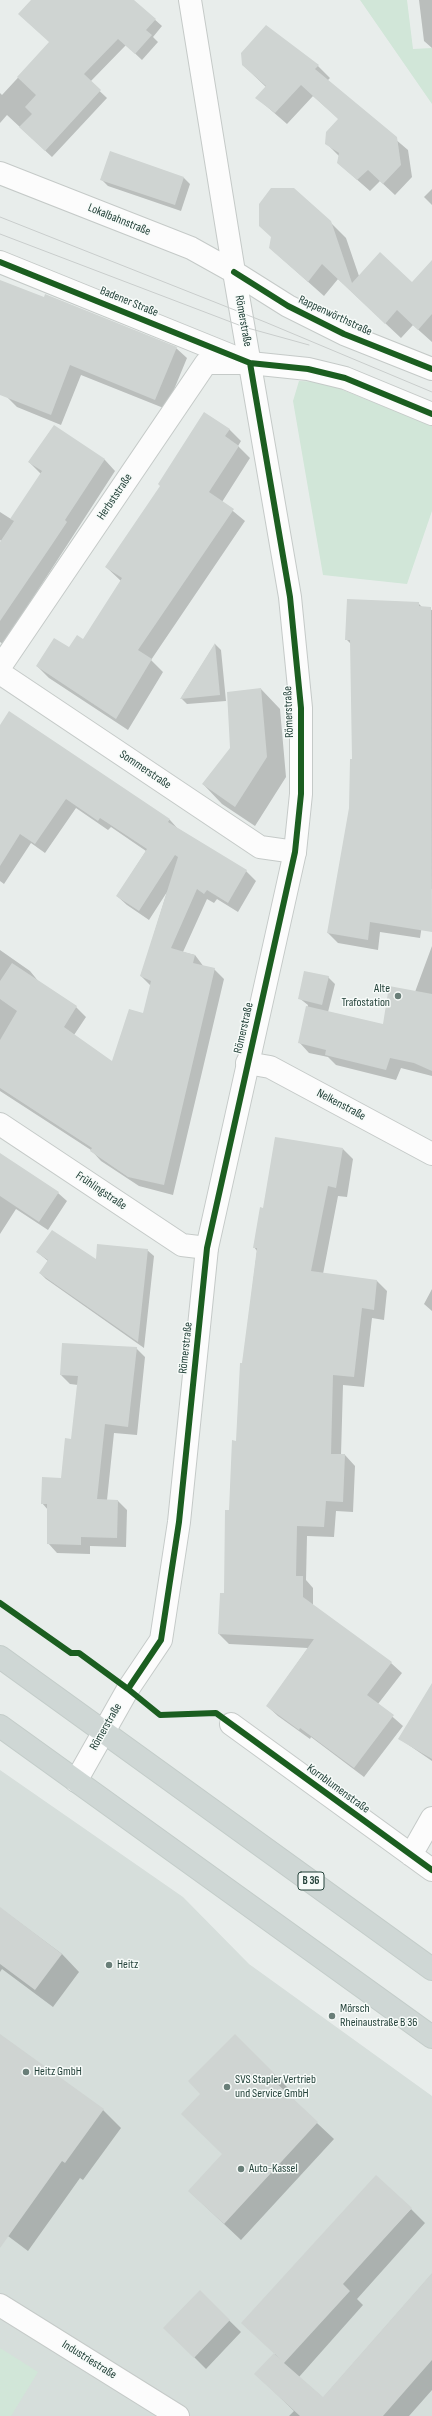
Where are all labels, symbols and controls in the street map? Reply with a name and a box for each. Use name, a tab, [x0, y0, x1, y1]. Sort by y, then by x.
street label: Lokalbahnstraße	[86, 201, 152, 239]
street label: Badener Straße	[98, 284, 160, 320]
street label: Rappenwörthstraße	[296, 293, 374, 339]
street label: Römerstraße	[231, 294, 255, 348]
street label: Herbststraße	[94, 471, 136, 523]
street label: Römerstraße	[281, 686, 297, 738]
street label: Sommerstraße	[116, 747, 174, 793]
place label: Alte Trafostation	[341, 982, 390, 1010]
marker: Alte Trafostation	[393, 991, 403, 1001]
street label: Römerstraße	[231, 1001, 257, 1055]
street label: Nelkenstraße	[314, 1086, 368, 1124]
street label: Frühlingstraße	[73, 1169, 129, 1213]
street label: Römerstraße	[176, 1321, 196, 1375]
street label: Römerstraße	[87, 1701, 125, 1753]
street label: Kornblumenstraße	[304, 1761, 372, 1817]
road number: B 36	[298, 1872, 324, 1890]
place label: Heitz	[117, 1958, 138, 1972]
marker: Heitz	[104, 1960, 114, 1970]
place label: Mörsch Rheinaustraße B 36	[340, 2002, 418, 2030]
marker: Mörsch Rheinaustraße B 36	[327, 2011, 337, 2021]
place label: Heitz GmbH	[34, 2065, 82, 2079]
marker: Heitz GmbH	[21, 2067, 31, 2077]
place label: SVS Stapler Vertrieb und Service GmbH	[235, 2073, 316, 2101]
marker: SVS Stapler Vertrieb und Service GmbH	[222, 2082, 232, 2092]
place label: Auto-Kassel	[249, 2162, 298, 2176]
marker: Auto-Kassel	[236, 2164, 246, 2174]
street label: Industriestraße	[59, 2338, 119, 2382]

